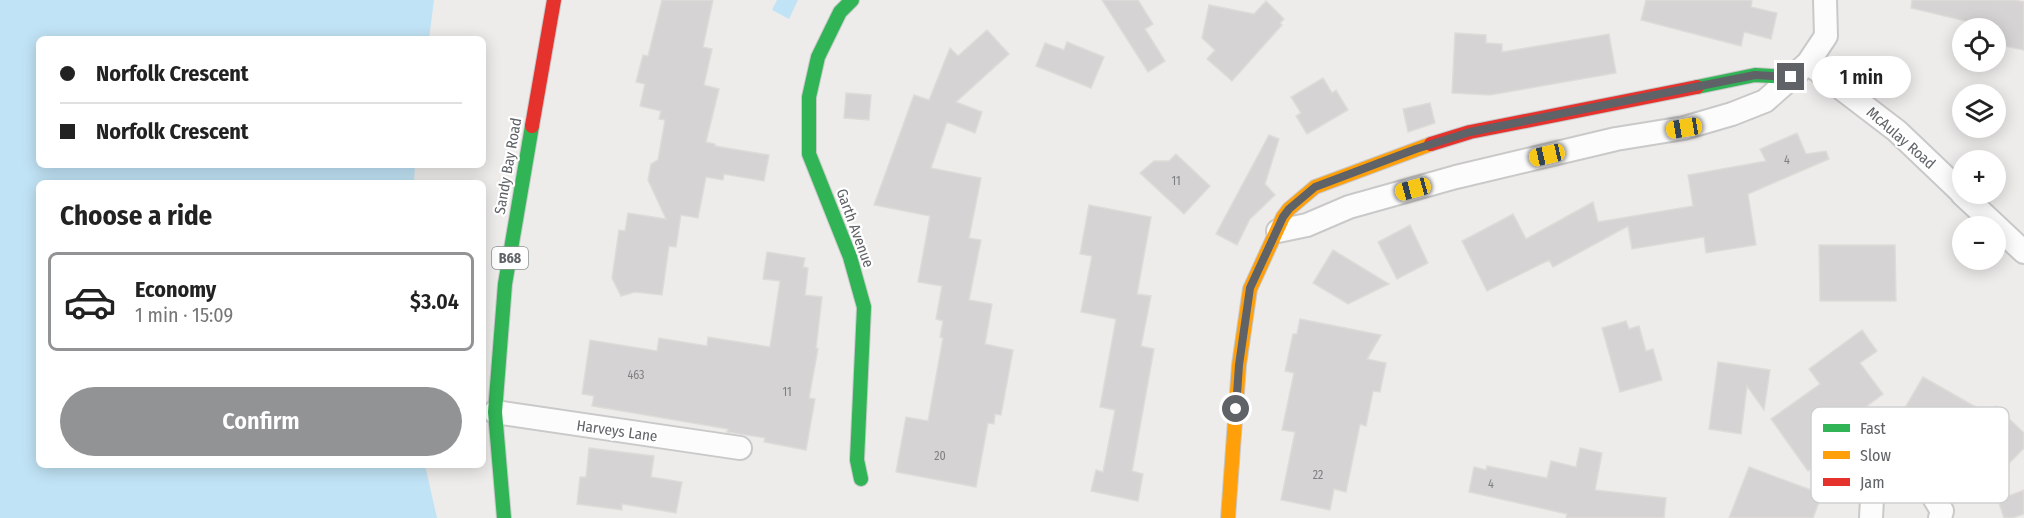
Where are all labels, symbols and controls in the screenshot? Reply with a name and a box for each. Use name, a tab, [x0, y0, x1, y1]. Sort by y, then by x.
map controls	[1952, 18, 2006, 270]
button: locate	[1952, 18, 2006, 72]
callout: 1 min	[1812, 56, 1911, 98]
text: Norfolk Crescent	[96, 60, 249, 87]
route end	[1777, 63, 1804, 90]
text: 1 min	[1840, 65, 1883, 89]
button: layers	[1952, 84, 2006, 138]
street label: McAulay Road	[1863, 103, 1939, 173]
street label: Sandy Bay Road	[491, 116, 525, 216]
car	[1665, 116, 1703, 140]
text: Norfolk Crescent	[96, 118, 249, 145]
car	[1527, 142, 1567, 168]
button: +	[1952, 150, 2006, 204]
house number: 4	[1784, 153, 1790, 167]
house number: 11	[1171, 174, 1181, 188]
car	[1393, 176, 1433, 202]
street label: Garth Avenue	[832, 186, 878, 270]
text: Choose a ride	[60, 200, 212, 232]
button: −	[1952, 216, 2006, 270]
road number: B68	[492, 247, 528, 269]
icon: car	[63, 275, 117, 329]
text: Economy	[135, 276, 216, 303]
text: $3.04	[410, 288, 459, 315]
text: 1 min · 15:09	[135, 303, 233, 327]
house number: 463	[627, 368, 645, 382]
house number: 11	[782, 385, 792, 399]
button: Confirm	[60, 387, 462, 456]
route start	[1222, 395, 1249, 422]
legend	[1811, 407, 2009, 503]
street label: Harveys Lane	[575, 416, 659, 446]
text: Fast	[1860, 419, 1887, 438]
text: Slow	[1860, 446, 1891, 465]
house number: 20	[934, 449, 946, 463]
house number: 22	[1313, 468, 1323, 482]
text: Jam	[1860, 473, 1885, 492]
house number: 4	[1488, 477, 1494, 491]

